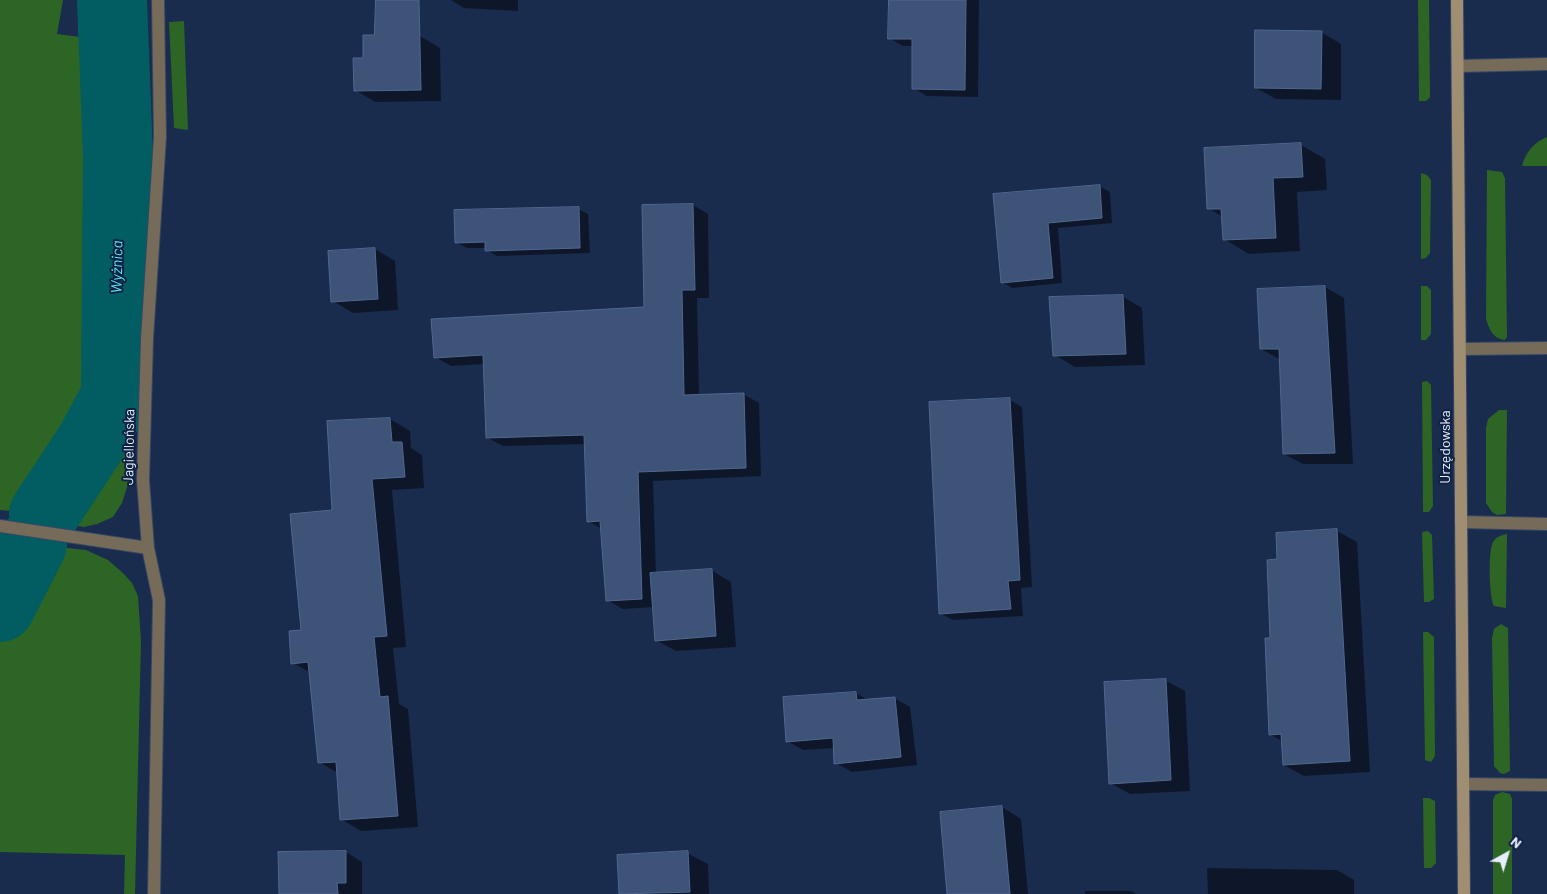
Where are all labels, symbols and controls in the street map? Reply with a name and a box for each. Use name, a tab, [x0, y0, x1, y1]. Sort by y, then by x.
water label: Wyżnica	[108, 240, 126, 294]
street label: Jagiellońska	[120, 409, 138, 485]
street label: Urzędowska	[1437, 410, 1453, 484]
north arrow	[1482, 829, 1532, 879]
text: N	[1508, 832, 1526, 851]

